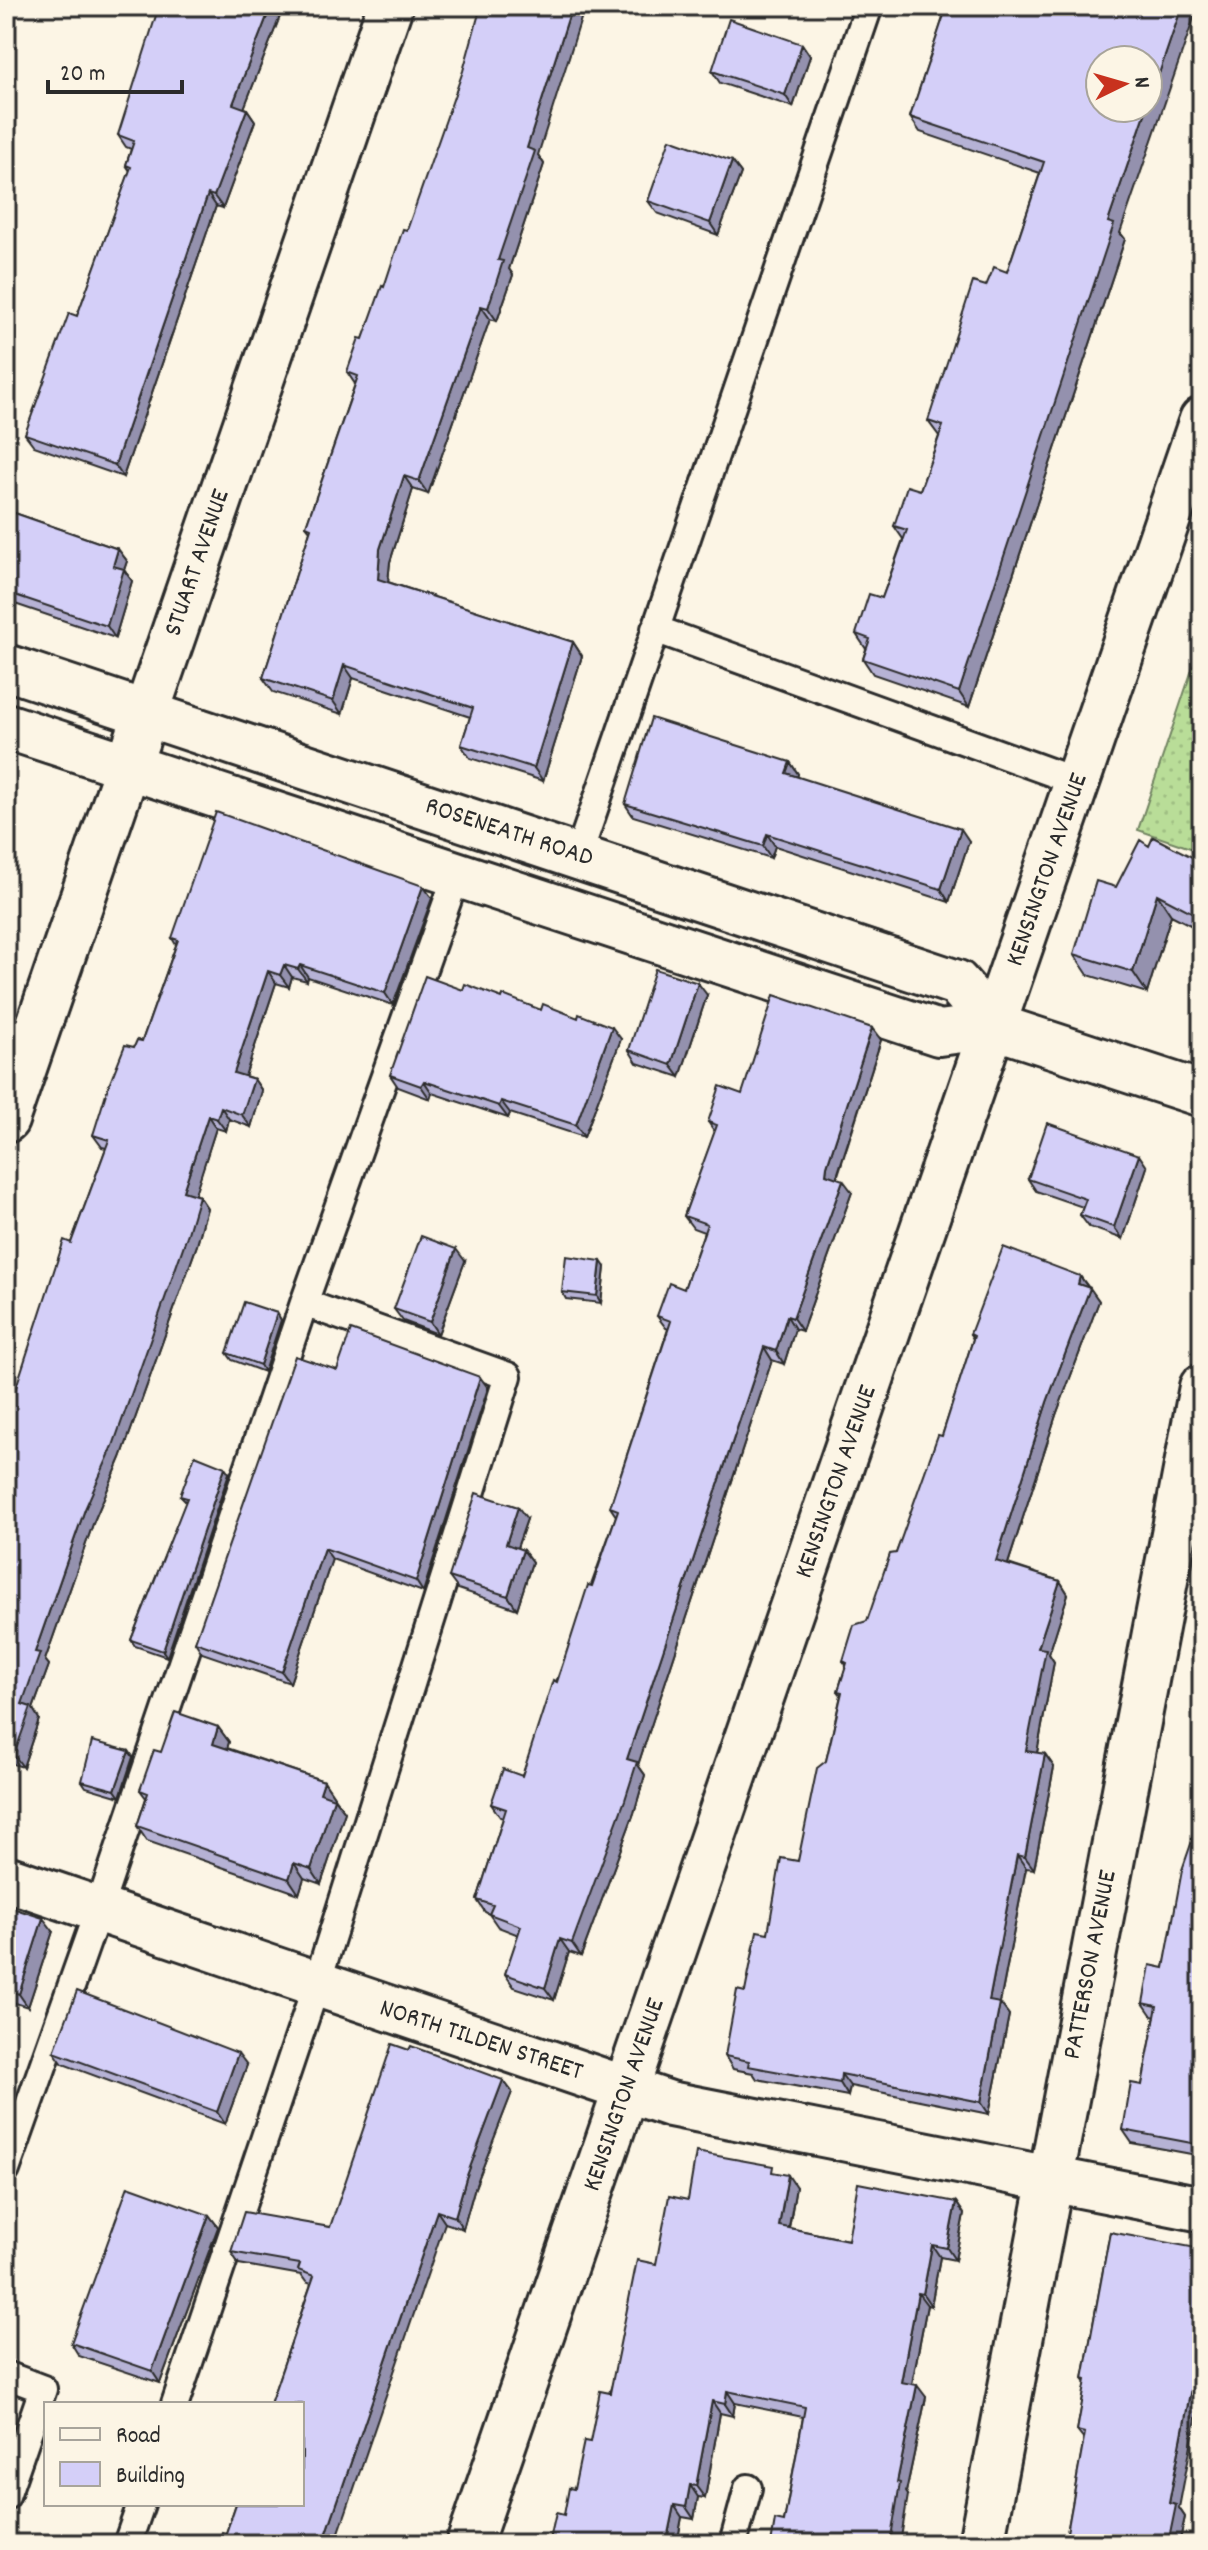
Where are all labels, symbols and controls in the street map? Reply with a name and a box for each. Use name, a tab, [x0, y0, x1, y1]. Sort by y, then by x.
scale bar	[48, 44, 182, 94]
north arrow	[1084, 44, 1164, 124]
text: 20 m	[60, 58, 106, 92]
text: N	[1125, 76, 1156, 89]
street label: STUART AVENUE	[156, 484, 241, 641]
street label: KENSINGTON AVENUE	[998, 768, 1098, 972]
street label: ROSENEATH ROAD	[420, 788, 598, 878]
street label: KENSINGTON AVENUE	[787, 1380, 887, 1584]
street label: PATTERSON AVENUE	[1055, 1867, 1128, 2063]
street label: NORTH TILDEN STREET	[375, 1991, 588, 2091]
street label: KENSINGTON AVENUE	[575, 1993, 675, 2197]
legend	[44, 2402, 304, 2506]
text: Road	[116, 2420, 161, 2454]
text: Building	[116, 2460, 185, 2494]

